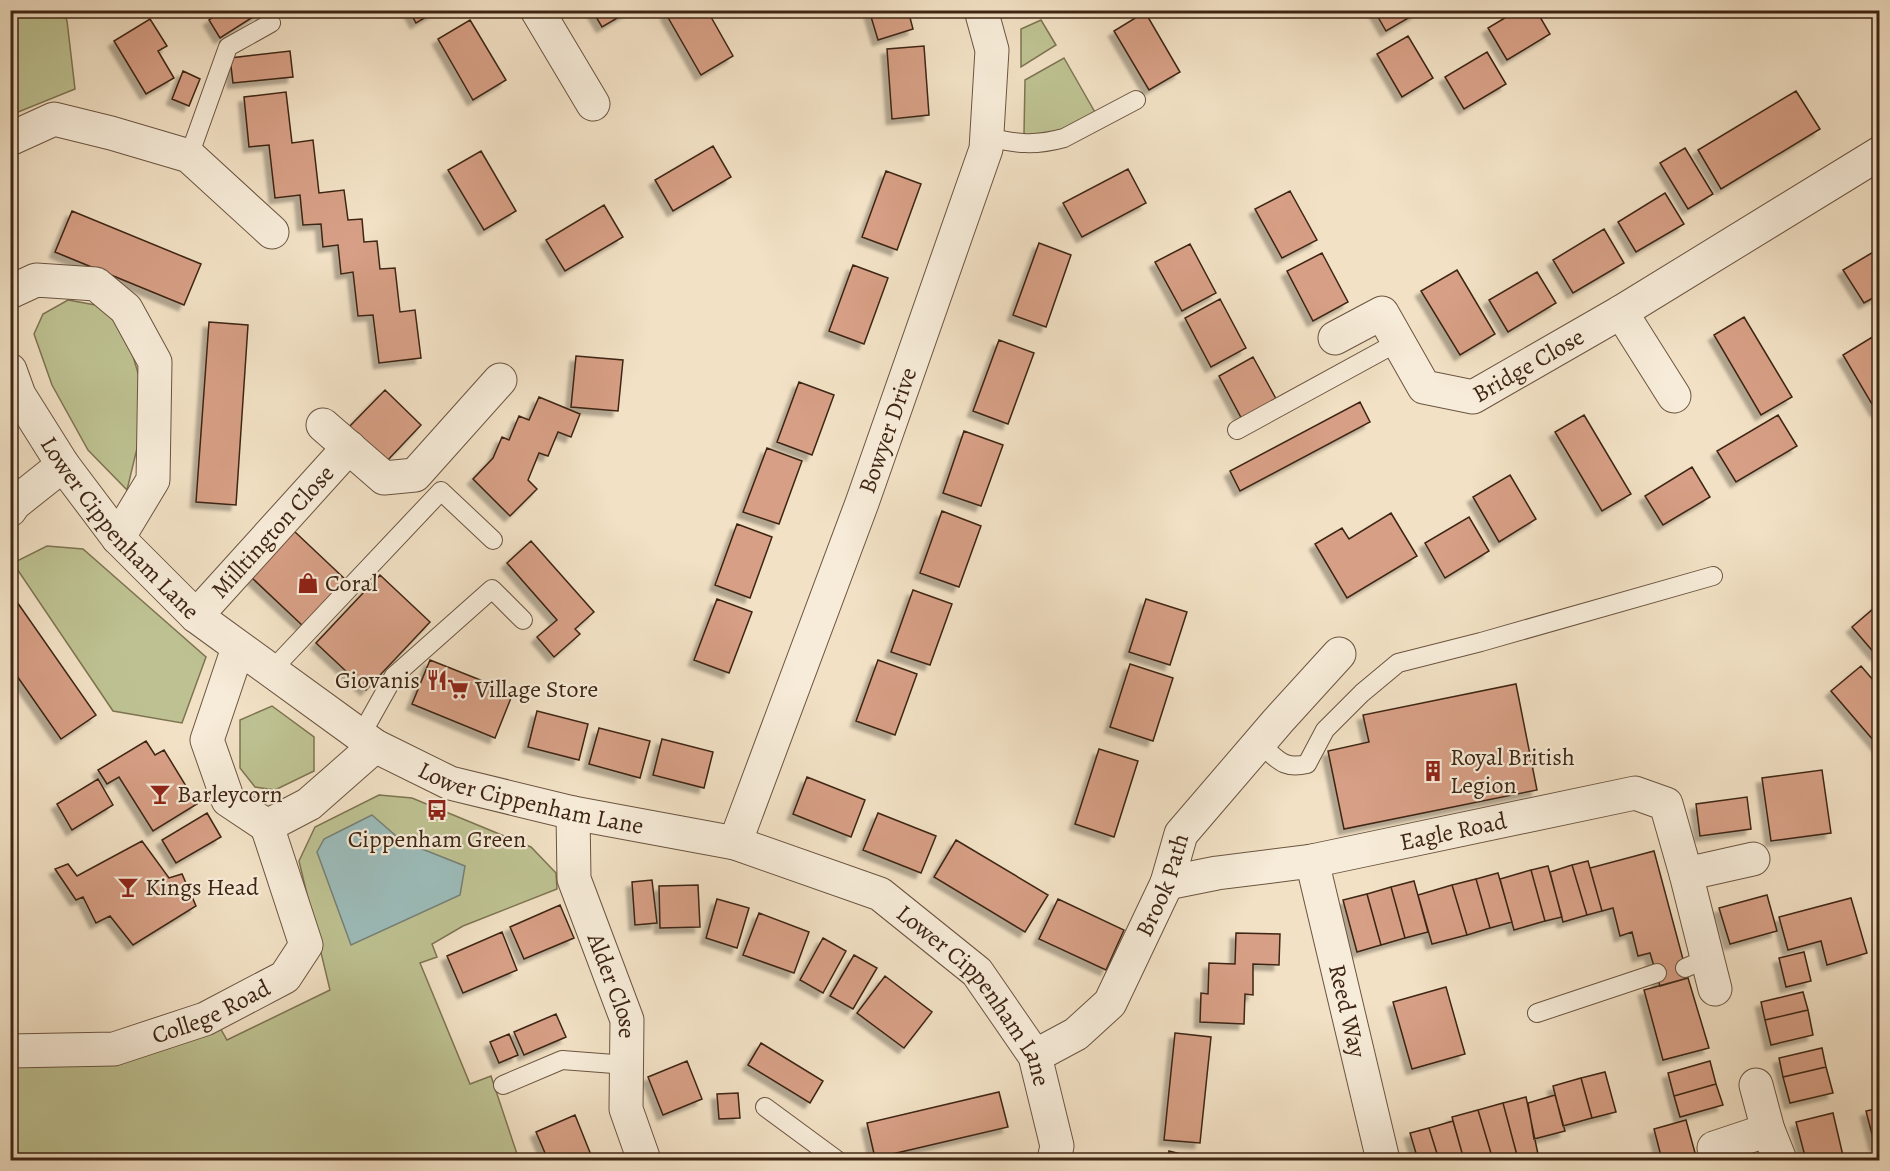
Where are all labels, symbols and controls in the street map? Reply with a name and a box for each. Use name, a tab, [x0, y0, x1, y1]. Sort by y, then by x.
street label: Bridge Close	[1467, 321, 1590, 410]
street label: Bowyer Drive	[851, 363, 924, 498]
street label: Lower Cippenham Lane	[33, 430, 207, 627]
street label: Milltington Close	[204, 458, 341, 605]
place label: Coral	[325, 567, 378, 599]
shop icon: Coral	[296, 571, 320, 595]
place label: Giovanis	[335, 664, 420, 696]
restaurant icon: Giovanis	[425, 668, 449, 692]
place label: Village Store	[474, 673, 598, 705]
supermarket icon: Village Store	[446, 677, 470, 701]
place label: Royal British Legion	[1450, 741, 1575, 801]
street label: Lower Cippenham Lane	[413, 754, 646, 842]
building icon: Royal British Legion	[1421, 759, 1445, 783]
place label: Barleycorn	[177, 778, 283, 810]
bar icon: Barleycorn	[148, 782, 172, 806]
bus stop icon: Cippenham Green	[425, 798, 449, 822]
street label: Eagle Road	[1397, 804, 1510, 858]
place label: Cippenham Green	[348, 823, 526, 855]
street label: Brook Path	[1128, 830, 1196, 942]
place label: Kings Head	[145, 871, 259, 903]
bar icon: Kings Head	[116, 875, 140, 899]
street label: Lower Cippenham Lane	[890, 897, 1058, 1089]
street label: Alder Close	[579, 928, 643, 1039]
street label: Reed Way	[1321, 961, 1374, 1061]
street label: College Road	[148, 972, 276, 1051]

